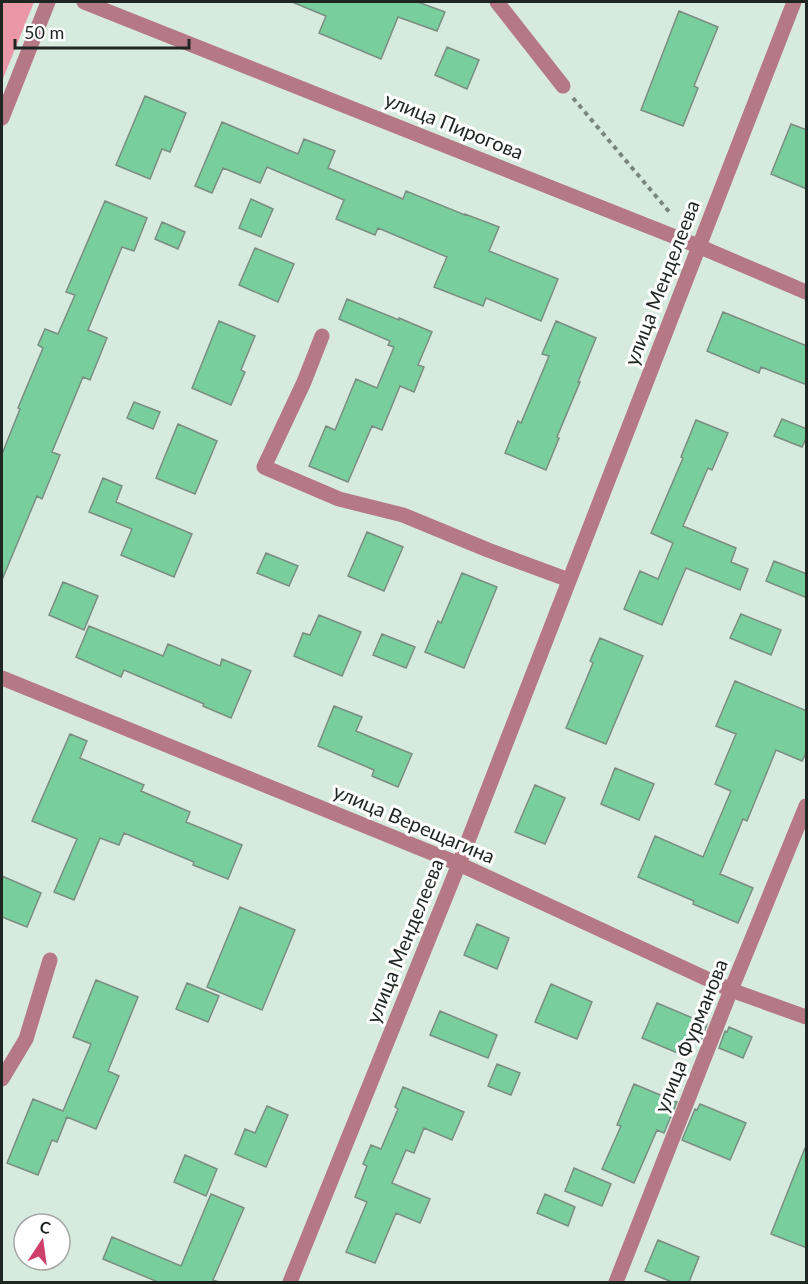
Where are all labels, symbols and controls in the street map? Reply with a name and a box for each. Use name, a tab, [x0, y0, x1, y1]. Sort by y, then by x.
scale bar	[15, 12, 189, 50]
text: 50 m	[24, 21, 64, 43]
street label: улица Пирогова	[382, 86, 527, 164]
street label: улица Менделеева	[618, 197, 704, 369]
street label: улица Верещагина	[330, 778, 499, 868]
street label: улица Менделеева	[360, 855, 448, 1026]
street label: улица Фурманова	[648, 955, 732, 1116]
north arrow	[12, 1212, 72, 1272]
text: С	[38, 1216, 53, 1237]

